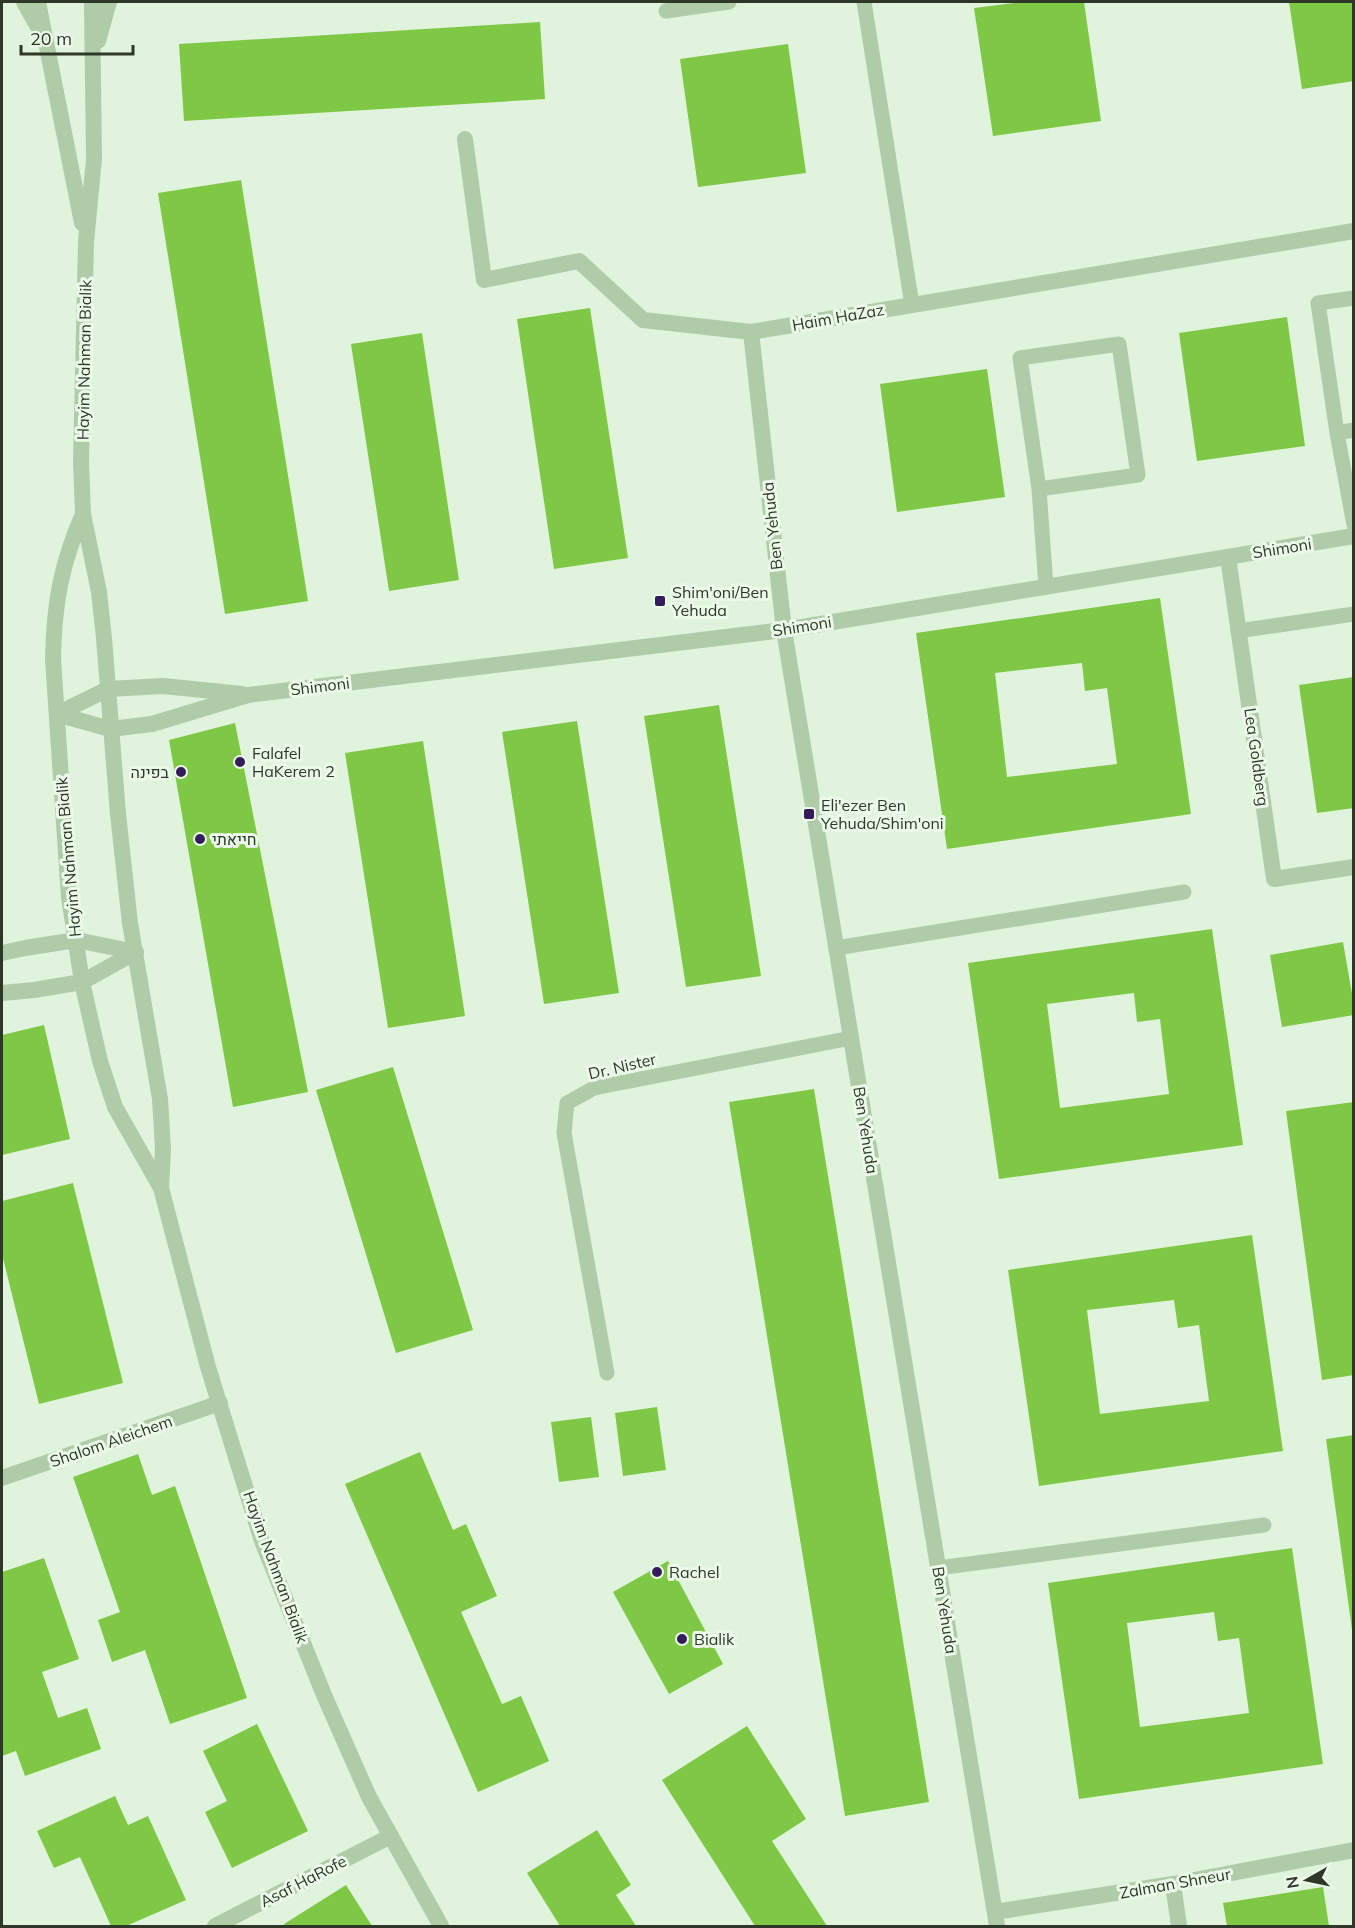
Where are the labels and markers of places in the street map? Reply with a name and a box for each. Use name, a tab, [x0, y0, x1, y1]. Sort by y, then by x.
place label: Shim'oni/Ben Yehuda	[671, 582, 769, 620]
marker: Shim'oni/Ben Yehuda	[653, 594, 667, 608]
place label: Falafel HaKerem 2	[252, 743, 335, 781]
marker: Falafel HaKerem 2	[233, 755, 247, 769]
place label: בפינה	[131, 762, 170, 782]
marker: בפינה	[174, 765, 188, 779]
place label: Eli'ezer Ben Yehuda/Shim'oni	[820, 795, 944, 833]
marker: Eli'ezer Ben Yehuda/Shim'oni	[802, 807, 816, 821]
place label: חייאתי	[212, 829, 256, 849]
marker: חייאתי	[193, 832, 207, 846]
place label: Rachel	[669, 1562, 719, 1582]
marker: Rachel	[650, 1565, 664, 1579]
place label: Bialik	[694, 1629, 735, 1649]
marker: Bialik	[675, 1632, 689, 1646]

